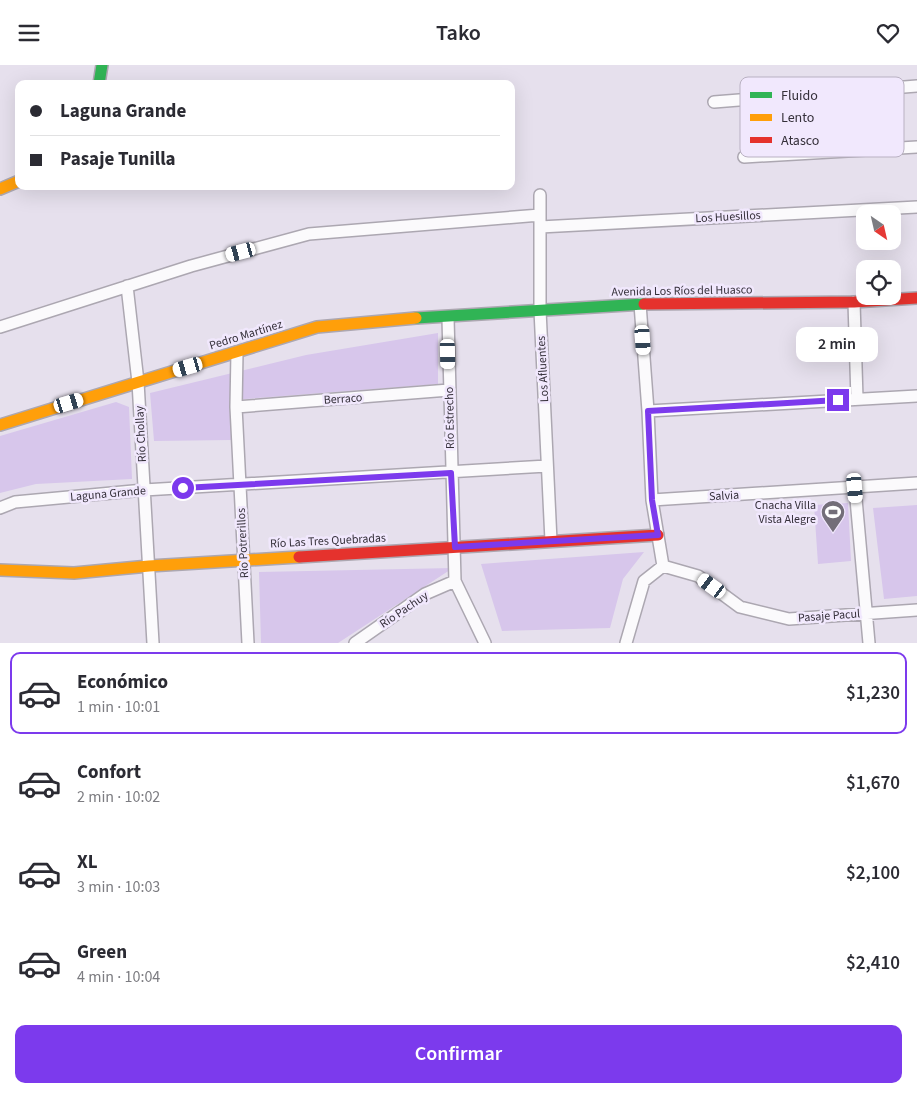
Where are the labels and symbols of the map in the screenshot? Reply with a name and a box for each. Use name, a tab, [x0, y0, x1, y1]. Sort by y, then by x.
legend	[740, 77, 904, 157]
text: Fluido	[781, 86, 818, 106]
text: Lento	[781, 108, 814, 128]
text: Atasco	[781, 131, 819, 151]
north arrow	[856, 205, 901, 250]
street label: Los Huesillos	[695, 207, 761, 227]
car	[224, 241, 257, 263]
street label: Avenida Los Ríos del Huasco	[611, 281, 753, 301]
street label: Pedro Martínez	[207, 316, 285, 354]
car	[634, 325, 651, 355]
callout: 2 min	[797, 327, 879, 363]
street label: Los Afluentes	[533, 335, 553, 403]
car	[440, 339, 455, 369]
car	[171, 356, 204, 378]
street label: Río Estrecho	[441, 387, 459, 449]
street label: Berraco	[323, 389, 363, 409]
route end	[827, 389, 849, 411]
car	[52, 391, 85, 415]
street label: Río Chollay	[131, 405, 151, 463]
car	[846, 472, 863, 504]
route start	[172, 477, 194, 499]
street label: Laguna Grande	[69, 482, 147, 506]
street label: Salvia	[709, 487, 739, 505]
place label: Cnacha Villa Vista Alegre	[755, 497, 816, 528]
sports icon: Cnacha Villa Vista Alegre	[820, 499, 846, 533]
street label: Río Potrerillos	[233, 507, 253, 579]
street label: Río Las Tres Quebradas	[270, 529, 386, 553]
car	[695, 571, 728, 601]
street label: Río Pachuy	[376, 587, 432, 632]
street label: Pasaje Pacul	[797, 605, 861, 627]

